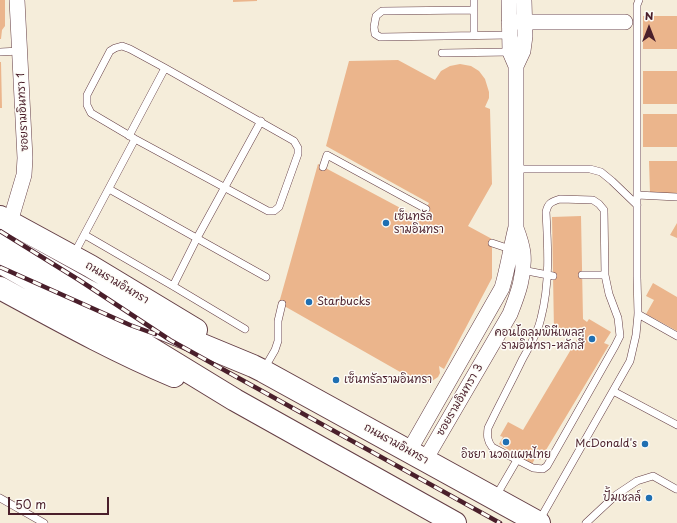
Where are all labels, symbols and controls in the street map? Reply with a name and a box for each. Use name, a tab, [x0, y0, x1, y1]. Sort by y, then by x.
text: N	[645, 7, 653, 24]
north arrow	[629, 8, 669, 48]
street label: ซอยรามอินทรา 1	[14, 72, 32, 152]
place label: เซ็นทรัล รามอินทรา	[394, 210, 444, 236]
marker: เซ็นทรัล รามอินทรา	[381, 218, 391, 228]
street label: ถนนรามอินทรา	[83, 259, 151, 307]
place label: Starbucks	[317, 295, 370, 309]
marker: Starbucks	[304, 297, 314, 307]
place label: คอนโดลุมพินีเพลส รามอินทรา-หลักสี่	[495, 326, 584, 352]
marker: คอนโดลุมพินีเพลส รามอินทรา-หลักสี่	[587, 334, 597, 344]
street label: ซอยรามอินทรา 3	[434, 362, 486, 438]
place label: เซ็นทรัลรามอินทรา	[344, 373, 432, 387]
marker: เซ็นทรัลรามอินทรา	[331, 375, 341, 385]
street label: ถนนรามอินทรา	[361, 421, 431, 467]
marker: อิชยา นวดแผนไทย	[501, 437, 511, 447]
place label: McDonald's	[575, 437, 637, 451]
marker: McDonald's	[640, 439, 650, 449]
place label: อิชยา นวดแผนไทย	[461, 448, 551, 462]
scale bar	[10, 489, 111, 515]
place label: ปั้มเชลล์	[603, 491, 641, 505]
marker: ปั้มเชลล์	[644, 493, 654, 503]
text: 50 m	[15, 495, 46, 513]

